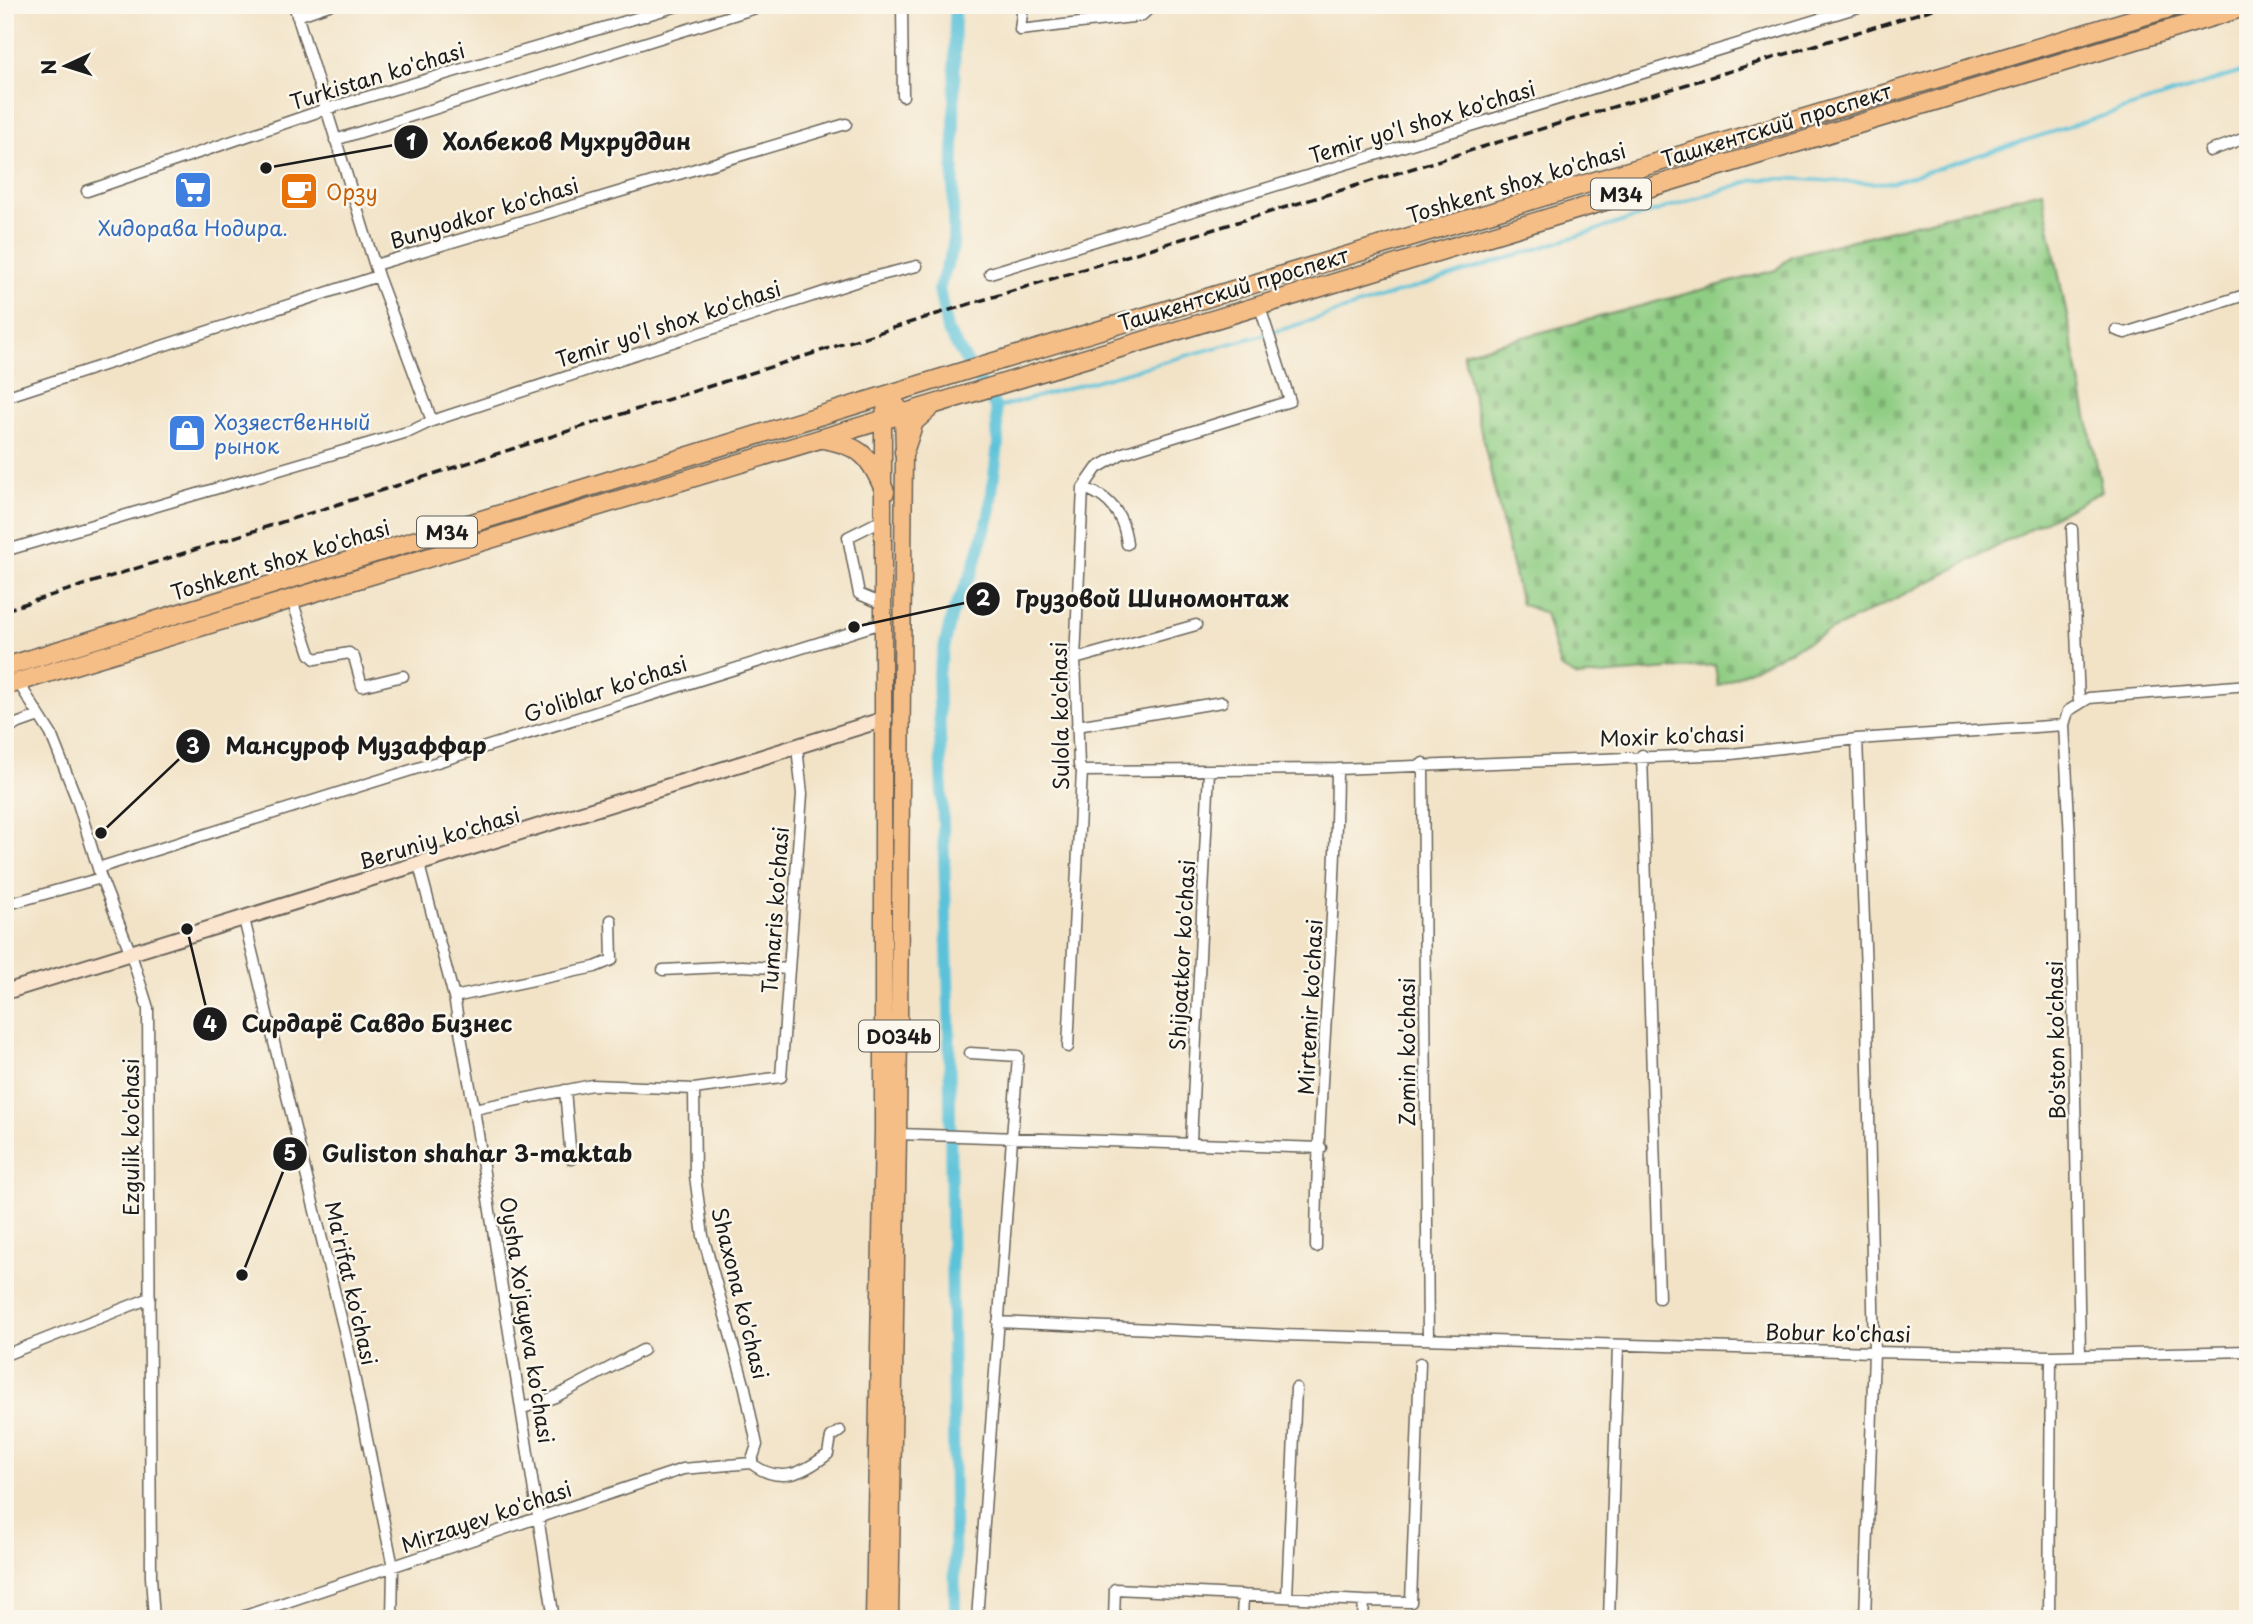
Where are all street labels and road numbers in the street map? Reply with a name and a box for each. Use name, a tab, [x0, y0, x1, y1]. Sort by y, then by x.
street label: Turkistan ko'chasi	[285, 33, 469, 117]
street label: Temir yo'l shox ko'chasi	[1305, 71, 1539, 171]
street label: Ташкентский проспект	[1657, 73, 1896, 174]
street label: Toshkent shox ko'chasi	[1402, 133, 1630, 231]
street label: Bunyodkor ko'chasi	[386, 168, 582, 256]
road number: M34	[1591, 178, 1651, 210]
street label: Ташкентский проспект	[1114, 237, 1353, 338]
street label: Temir yo'l shox ko'chasi	[551, 271, 785, 375]
street label: Toshkent shox ko'chasi	[166, 510, 394, 608]
road number: M34	[417, 516, 477, 548]
street label: Sulola ko'chasi	[1042, 641, 1076, 791]
street label: G'oliblar ko'chasi	[519, 646, 691, 730]
street label: Moxir ko'chasi	[1599, 716, 1745, 754]
street label: Beruniy ko'chasi	[354, 797, 524, 877]
street label: Tumaris ko'chasi	[752, 825, 796, 995]
street label: Shijoatkor ko'chasi	[1160, 859, 1202, 1051]
street label: Mirtemir ko'chasi	[1288, 918, 1330, 1096]
street label: Bo'ston ko'chasi	[2038, 960, 2072, 1120]
street label: Zomin ko'chasi	[1390, 977, 1422, 1127]
road number: D034b	[859, 1020, 939, 1052]
street label: Ezgulik ko'chasi	[114, 1058, 146, 1216]
street label: Oysha Xo'jayeva ko'chasi	[493, 1194, 563, 1446]
street label: Ma'rifat ko'chasi	[318, 1198, 386, 1368]
street label: Shaxona ko'chasi	[704, 1204, 778, 1382]
street label: Bobur ko'chasi	[1765, 1315, 1911, 1349]
street label: Mirzayev ko'chasi	[396, 1472, 576, 1560]

